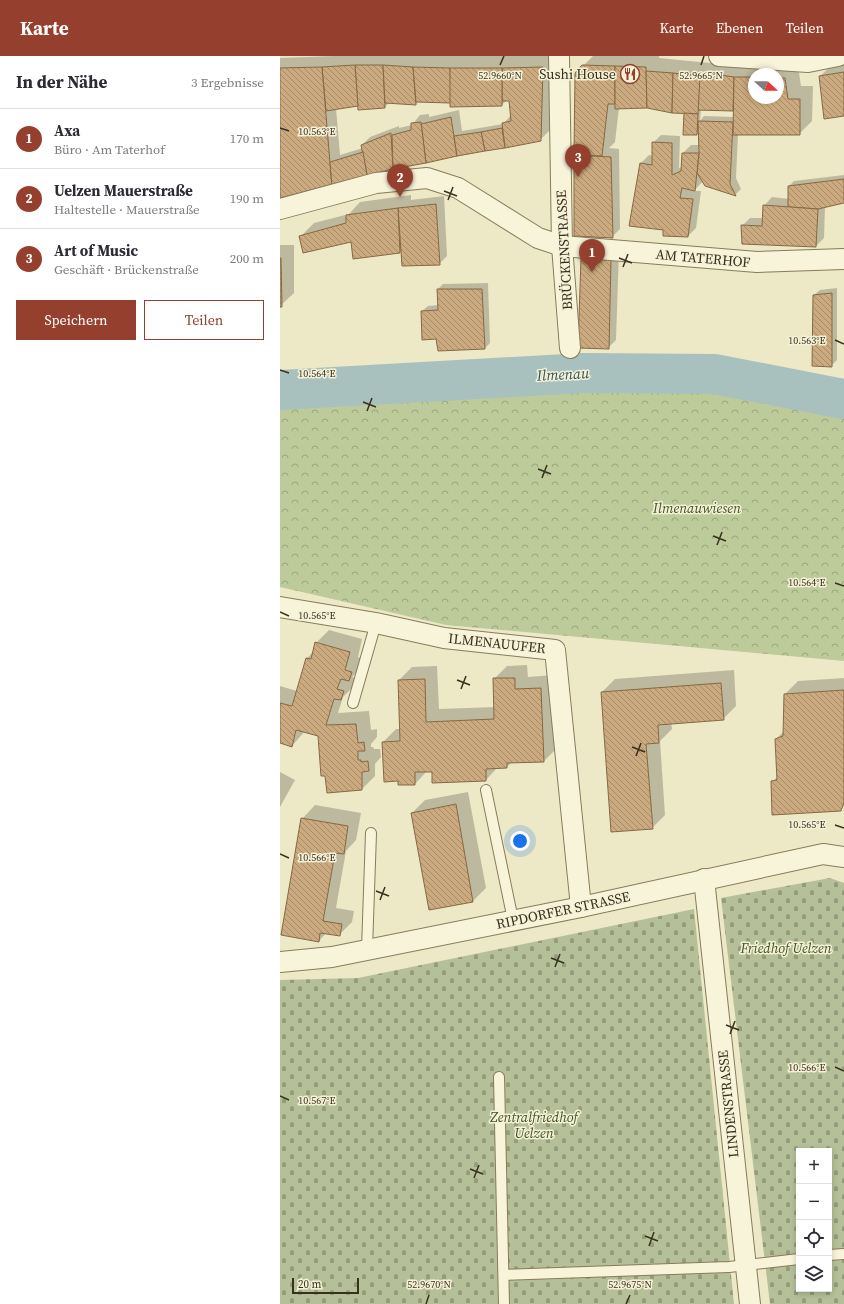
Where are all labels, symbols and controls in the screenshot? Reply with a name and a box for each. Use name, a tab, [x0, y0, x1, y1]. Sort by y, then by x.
text: Karte	[20, 15, 69, 41]
text: Karte	[659, 18, 694, 38]
text: Ebenen	[716, 18, 763, 38]
text: Teilen	[785, 18, 824, 38]
restaurant icon: Sushi House	[619, 63, 641, 85]
place label: Sushi House	[539, 64, 616, 84]
north arrow	[748, 68, 784, 104]
text: 52.9660°N	[478, 69, 522, 82]
text: 52.9665°N	[679, 69, 723, 82]
text: In der Nähe	[16, 70, 107, 94]
text: 3 Ergebnisse	[191, 74, 264, 91]
text: Axa	[54, 120, 80, 141]
text: 10.563°E	[298, 125, 336, 138]
text: 1	[25, 130, 33, 147]
text: 170 m	[230, 130, 264, 147]
text: Büro · Am Taterhof	[54, 141, 165, 158]
pin: 3	[565, 144, 591, 177]
pin: 2	[387, 164, 413, 197]
text: Uelzen Mauerstraße	[54, 180, 193, 201]
street label: BRÜCKENSTRASSE	[551, 189, 577, 311]
text: 2	[25, 190, 33, 207]
text: 190 m	[230, 190, 264, 207]
text: Haltestelle · Mauerstraße	[54, 201, 200, 218]
pin: 1	[579, 239, 605, 272]
text: Art of Music	[54, 240, 138, 261]
street label: AM TATERHOF	[655, 244, 751, 272]
text: 3	[25, 250, 33, 267]
text: 200 m	[230, 250, 264, 267]
text: Geschäft · Brückenstraße	[54, 261, 199, 278]
button: Speichern	[16, 300, 136, 340]
button: Teilen	[144, 300, 264, 340]
text: 10.563°E	[788, 334, 826, 347]
water label: Ilmenau	[535, 362, 590, 386]
text: 10.564°E	[298, 367, 336, 380]
park label: Ilmenauwiesen	[652, 498, 741, 518]
text: 10.564°E	[788, 576, 826, 589]
text: 10.565°E	[298, 609, 336, 622]
street label: ILMENAUUFER	[447, 628, 547, 658]
text: 10.565°E	[788, 818, 826, 831]
your location	[510, 831, 530, 851]
text: 10.566°E	[298, 851, 336, 864]
street label: RIPDORFER STRASSE	[494, 886, 632, 934]
park label: Friedhof Uelzen	[739, 938, 832, 958]
street label: LINDENSTRASSE	[712, 1049, 744, 1159]
text: 10.566°E	[788, 1061, 826, 1074]
text: 10.567°E	[298, 1094, 336, 1107]
park label: Zentralfriedhof Uelzen	[489, 1107, 581, 1143]
map controls	[796, 1148, 832, 1292]
button: +	[796, 1148, 832, 1184]
button: −	[796, 1184, 832, 1220]
button: locate	[796, 1220, 832, 1256]
button: layers	[796, 1256, 832, 1292]
scale bar	[292, 1276, 359, 1295]
text: 20 m	[298, 1277, 321, 1292]
text: 52.9670°N	[407, 1278, 451, 1291]
text: 52.9675°N	[608, 1278, 652, 1291]

